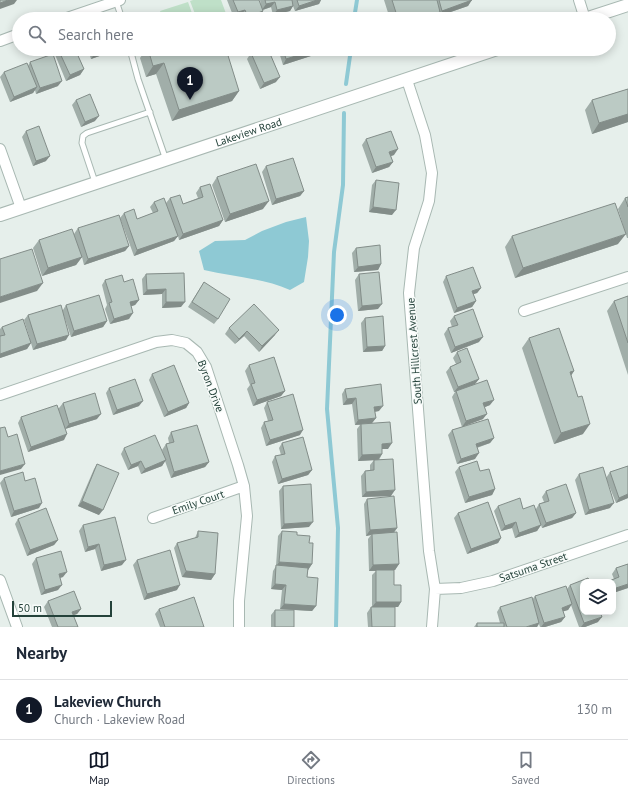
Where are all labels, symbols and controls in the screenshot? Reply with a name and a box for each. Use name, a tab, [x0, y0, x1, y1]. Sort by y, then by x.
search box	[12, 12, 616, 56]
icon: search	[26, 23, 48, 45]
text: Search here	[58, 25, 134, 44]
pin: 1	[177, 67, 203, 100]
street label: Lakeview Road	[213, 114, 284, 150]
street label: South Hillcrest Avenue	[403, 297, 425, 405]
your location	[327, 305, 347, 325]
street label: Byron Drive	[195, 358, 227, 414]
street label: Emily Court	[170, 486, 226, 517]
street label: Satsuma Street	[497, 549, 569, 585]
map controls	[580, 579, 616, 615]
button: layers	[580, 579, 616, 615]
scale bar	[12, 599, 112, 618]
text: 50 m	[18, 601, 42, 615]
text: Nearby	[16, 642, 67, 664]
text: Lakeview Church	[54, 692, 161, 711]
text: 1	[25, 701, 33, 718]
text: 130 m	[577, 701, 612, 718]
text: Church · Lakeview Road	[54, 711, 185, 728]
tab: Map	[88, 749, 110, 787]
tab: Directions	[287, 749, 335, 787]
tab: Saved	[512, 749, 540, 787]

